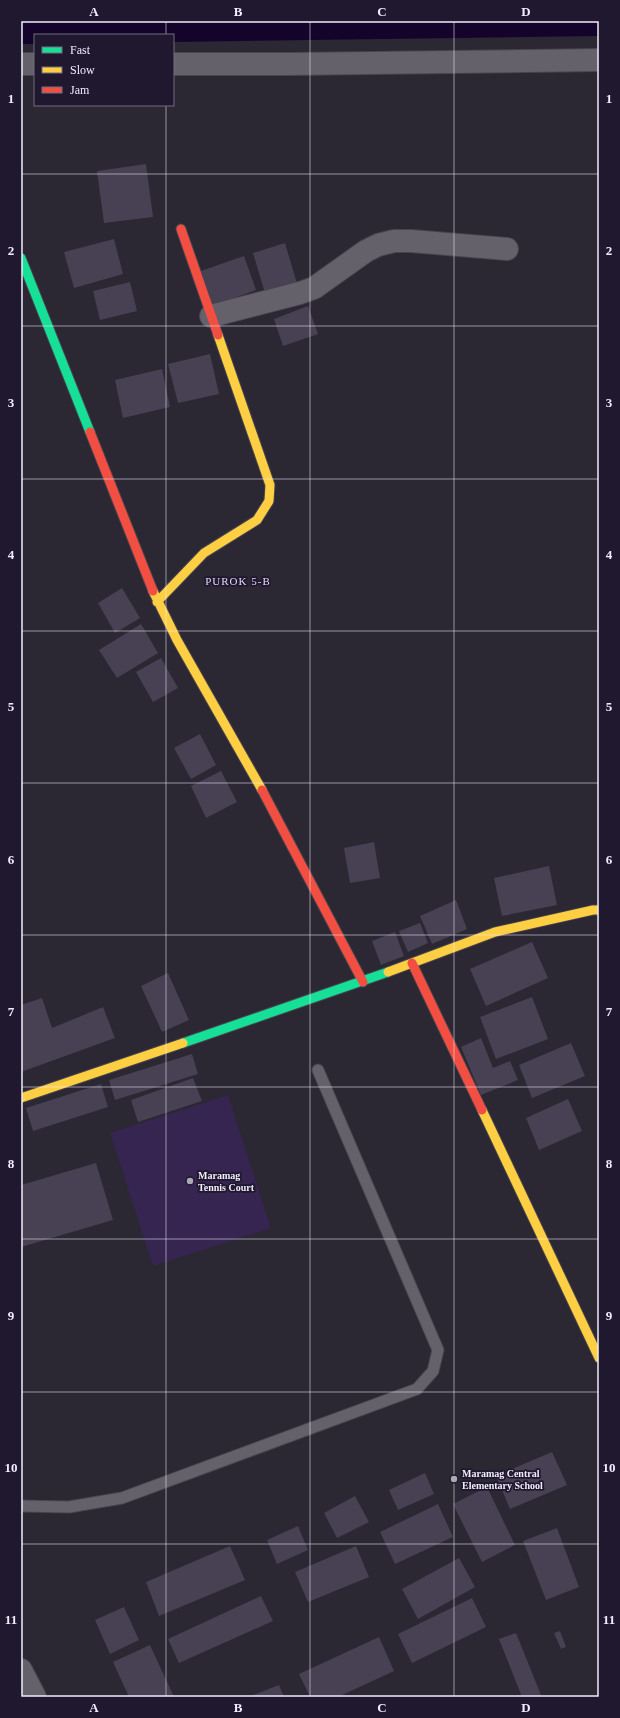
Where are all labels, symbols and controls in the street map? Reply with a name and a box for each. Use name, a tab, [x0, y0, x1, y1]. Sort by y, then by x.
text: A	[89, 4, 99, 19]
text: B	[234, 4, 243, 19]
text: C	[377, 4, 387, 19]
text: D	[521, 4, 531, 19]
legend	[34, 34, 174, 106]
text: Fast	[70, 43, 91, 57]
text: Slow	[70, 63, 95, 77]
text: Jam	[70, 83, 90, 97]
text: 1	[8, 91, 14, 106]
text: 1	[606, 91, 612, 106]
text: 2	[8, 243, 14, 258]
text: 2	[606, 243, 612, 258]
text: 3	[8, 395, 15, 410]
text: 3	[606, 395, 613, 410]
text: 4	[8, 547, 15, 562]
text: 4	[606, 547, 613, 562]
district label: PUROK 5-B	[205, 575, 271, 587]
text: 5	[8, 699, 15, 714]
text: 5	[606, 699, 613, 714]
text: 6	[8, 852, 15, 867]
text: 6	[606, 852, 613, 867]
text: 7	[8, 1004, 15, 1019]
text: 7	[606, 1004, 613, 1019]
text: 8	[8, 1156, 15, 1171]
text: 8	[606, 1156, 613, 1171]
place label: Maramag Tennis Court	[198, 1170, 255, 1193]
marker: Maramag Tennis Court	[185, 1176, 195, 1186]
text: 9	[8, 1308, 15, 1323]
text: 9	[606, 1308, 613, 1323]
text: 10	[5, 1460, 18, 1475]
text: 10	[603, 1460, 616, 1475]
place label: Maramag Central Elementary School	[462, 1468, 543, 1491]
marker: Maramag Central Elementary School	[449, 1474, 459, 1484]
text: 11	[5, 1612, 17, 1627]
text: 11	[603, 1612, 615, 1627]
text: A	[89, 1700, 99, 1715]
text: B	[234, 1700, 243, 1715]
text: C	[377, 1700, 387, 1715]
text: D	[521, 1700, 531, 1715]

